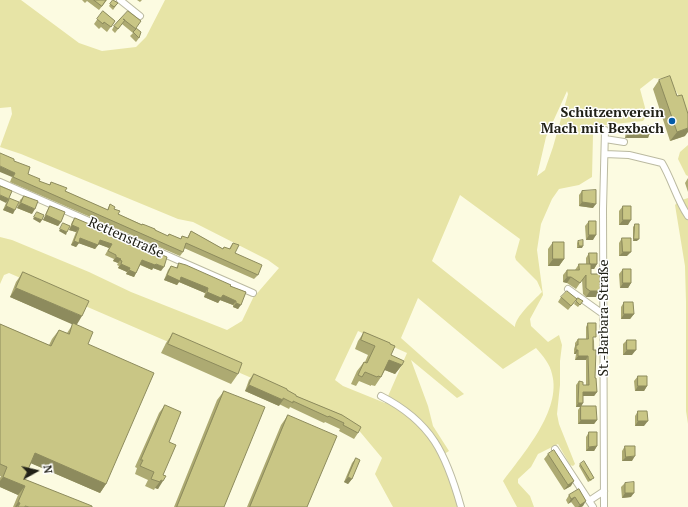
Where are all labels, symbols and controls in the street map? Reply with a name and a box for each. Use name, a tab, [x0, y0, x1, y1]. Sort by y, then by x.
place label: Schützenverein Mach mit Bexbach	[541, 105, 664, 138]
marker: Schützenverein Mach mit Bexbach	[667, 116, 677, 126]
street label: Rettenstraße	[86, 214, 166, 262]
street label: St.-Barbara-Straße	[596, 260, 612, 376]
north arrow	[16, 451, 56, 491]
text: N	[40, 464, 55, 474]

